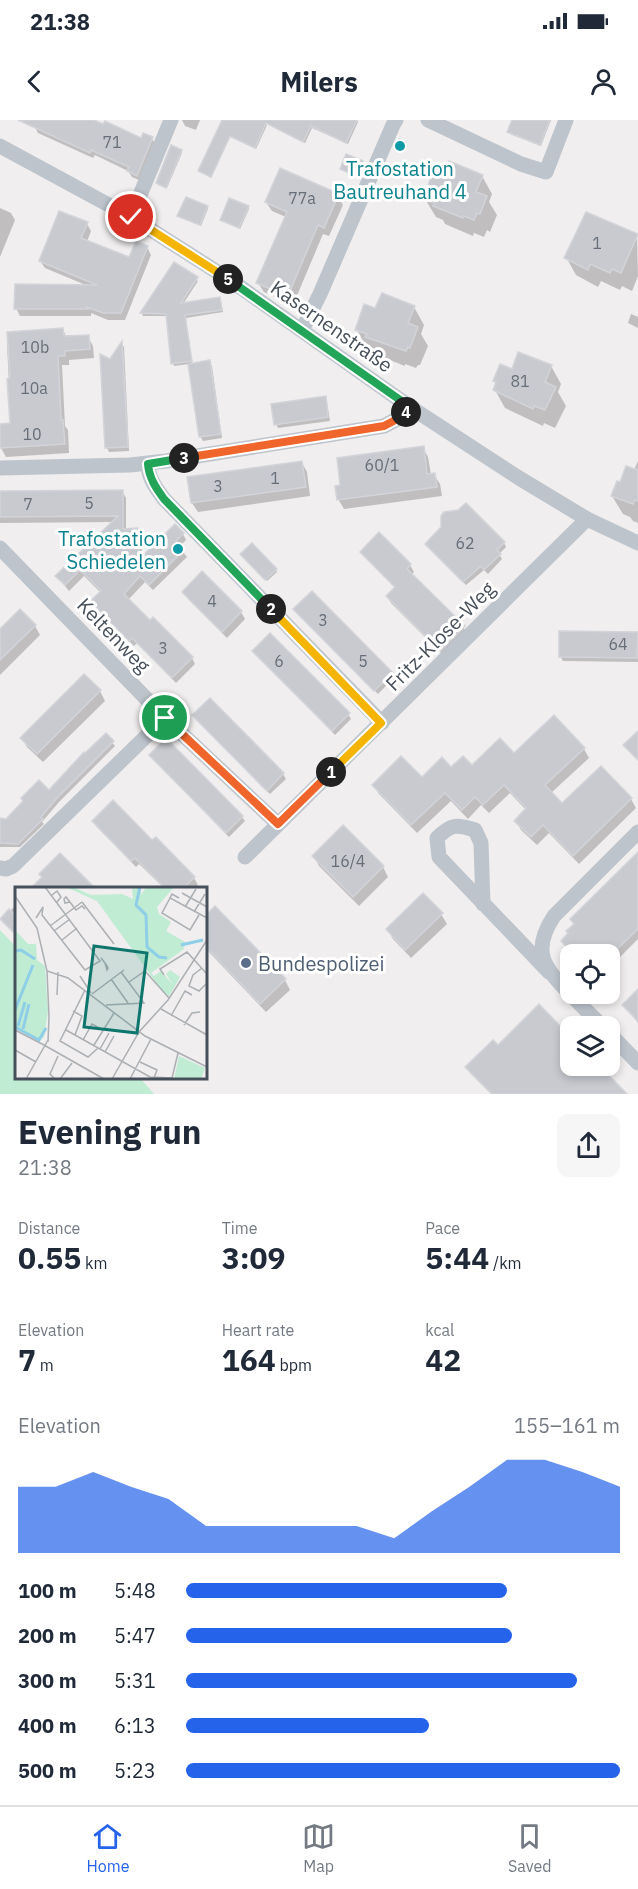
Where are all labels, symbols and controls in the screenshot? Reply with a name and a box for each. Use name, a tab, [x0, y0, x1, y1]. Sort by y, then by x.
text: 21:38	[30, 7, 90, 36]
text: Milers	[280, 64, 358, 99]
icon: back	[18, 65, 51, 98]
icon: person	[587, 65, 620, 98]
house number: 71	[102, 132, 122, 152]
marker: Trafostation Bautreuhand 4	[393, 139, 407, 153]
place label: Trafostation Bautreuhand 4	[333, 155, 467, 205]
house number: 77a	[288, 188, 316, 208]
pin	[105, 191, 156, 242]
icon: check	[114, 200, 147, 233]
house number: 1	[592, 233, 602, 253]
pin: 5	[213, 264, 243, 294]
text: 5	[223, 269, 233, 289]
street label: Kasernenstraße	[266, 274, 398, 378]
house number: 10b	[21, 337, 49, 357]
house number: 81	[510, 371, 530, 391]
house number: 10a	[20, 378, 48, 398]
pin: 4	[391, 397, 421, 427]
text: 4	[401, 402, 411, 422]
house number: 10	[22, 424, 42, 444]
pin: 3	[169, 443, 199, 473]
text: 3	[179, 448, 189, 468]
house number: 60/1	[365, 455, 399, 475]
house number: 1	[270, 468, 280, 488]
house number: 3	[213, 476, 223, 496]
house number: 5	[84, 493, 94, 513]
house number: 7	[23, 494, 33, 514]
place label: Trafostation Schiedelen	[58, 525, 166, 575]
house number: 62	[455, 533, 475, 553]
marker: Trafostation Schiedelen	[171, 542, 185, 556]
street label: Fritz-Klose-Weg	[380, 575, 501, 696]
house number: 4	[207, 591, 217, 611]
street label: Keltenweg	[71, 592, 157, 679]
pin: 2	[256, 594, 286, 624]
text: 2	[266, 599, 276, 619]
house number: 3	[318, 610, 328, 630]
house number: 64	[608, 634, 628, 654]
house number: 3	[158, 638, 168, 658]
house number: 6	[274, 651, 284, 671]
house number: 5	[358, 651, 368, 671]
pin	[139, 692, 190, 743]
icon: arrive	[148, 701, 181, 734]
pin: 1	[316, 757, 346, 787]
text: 1	[326, 762, 336, 782]
house number: 16/4	[331, 851, 365, 871]
inset map	[15, 887, 207, 1079]
map controls	[560, 944, 620, 1076]
button: locate	[560, 944, 620, 1004]
place label: Bundespolizei	[258, 950, 384, 977]
marker: Bundespolizei	[239, 956, 253, 970]
button: layers	[560, 1016, 620, 1076]
text: Evening run	[18, 1110, 202, 1153]
button: share	[557, 1114, 620, 1177]
text: 21:38	[18, 1154, 72, 1181]
text: Distance	[18, 1218, 80, 1238]
text: Time	[222, 1218, 258, 1238]
text: Pace	[425, 1218, 460, 1238]
text: 0.55	[18, 1238, 81, 1277]
text: 3:09	[222, 1238, 286, 1277]
text: 5:44	[425, 1238, 489, 1277]
text: km	[81, 1253, 108, 1273]
text: /km	[489, 1253, 522, 1273]
text: Elevation	[18, 1320, 84, 1340]
text: Heart rate	[222, 1320, 294, 1340]
text: kcal	[425, 1320, 454, 1340]
text: 7	[18, 1340, 36, 1379]
text: 164	[222, 1340, 276, 1379]
text: 42	[425, 1340, 461, 1379]
text: m	[36, 1355, 54, 1375]
text: bpm	[276, 1355, 312, 1375]
text: Elevation	[18, 1412, 101, 1439]
text: 155–161 m	[514, 1412, 620, 1439]
text: 100 m	[18, 1577, 77, 1604]
text: 5:48	[114, 1577, 156, 1604]
text: 200 m	[18, 1622, 77, 1649]
text: 5:47	[114, 1622, 156, 1649]
text: 300 m	[18, 1667, 77, 1694]
text: 5:31	[114, 1667, 156, 1694]
text: 400 m	[18, 1712, 77, 1739]
text: 6:13	[114, 1712, 156, 1739]
text: 500 m	[18, 1757, 77, 1784]
text: 5:23	[114, 1757, 156, 1784]
tab: Home	[86, 1820, 129, 1876]
tab: Map	[302, 1820, 335, 1876]
tab: Saved	[508, 1820, 552, 1876]

